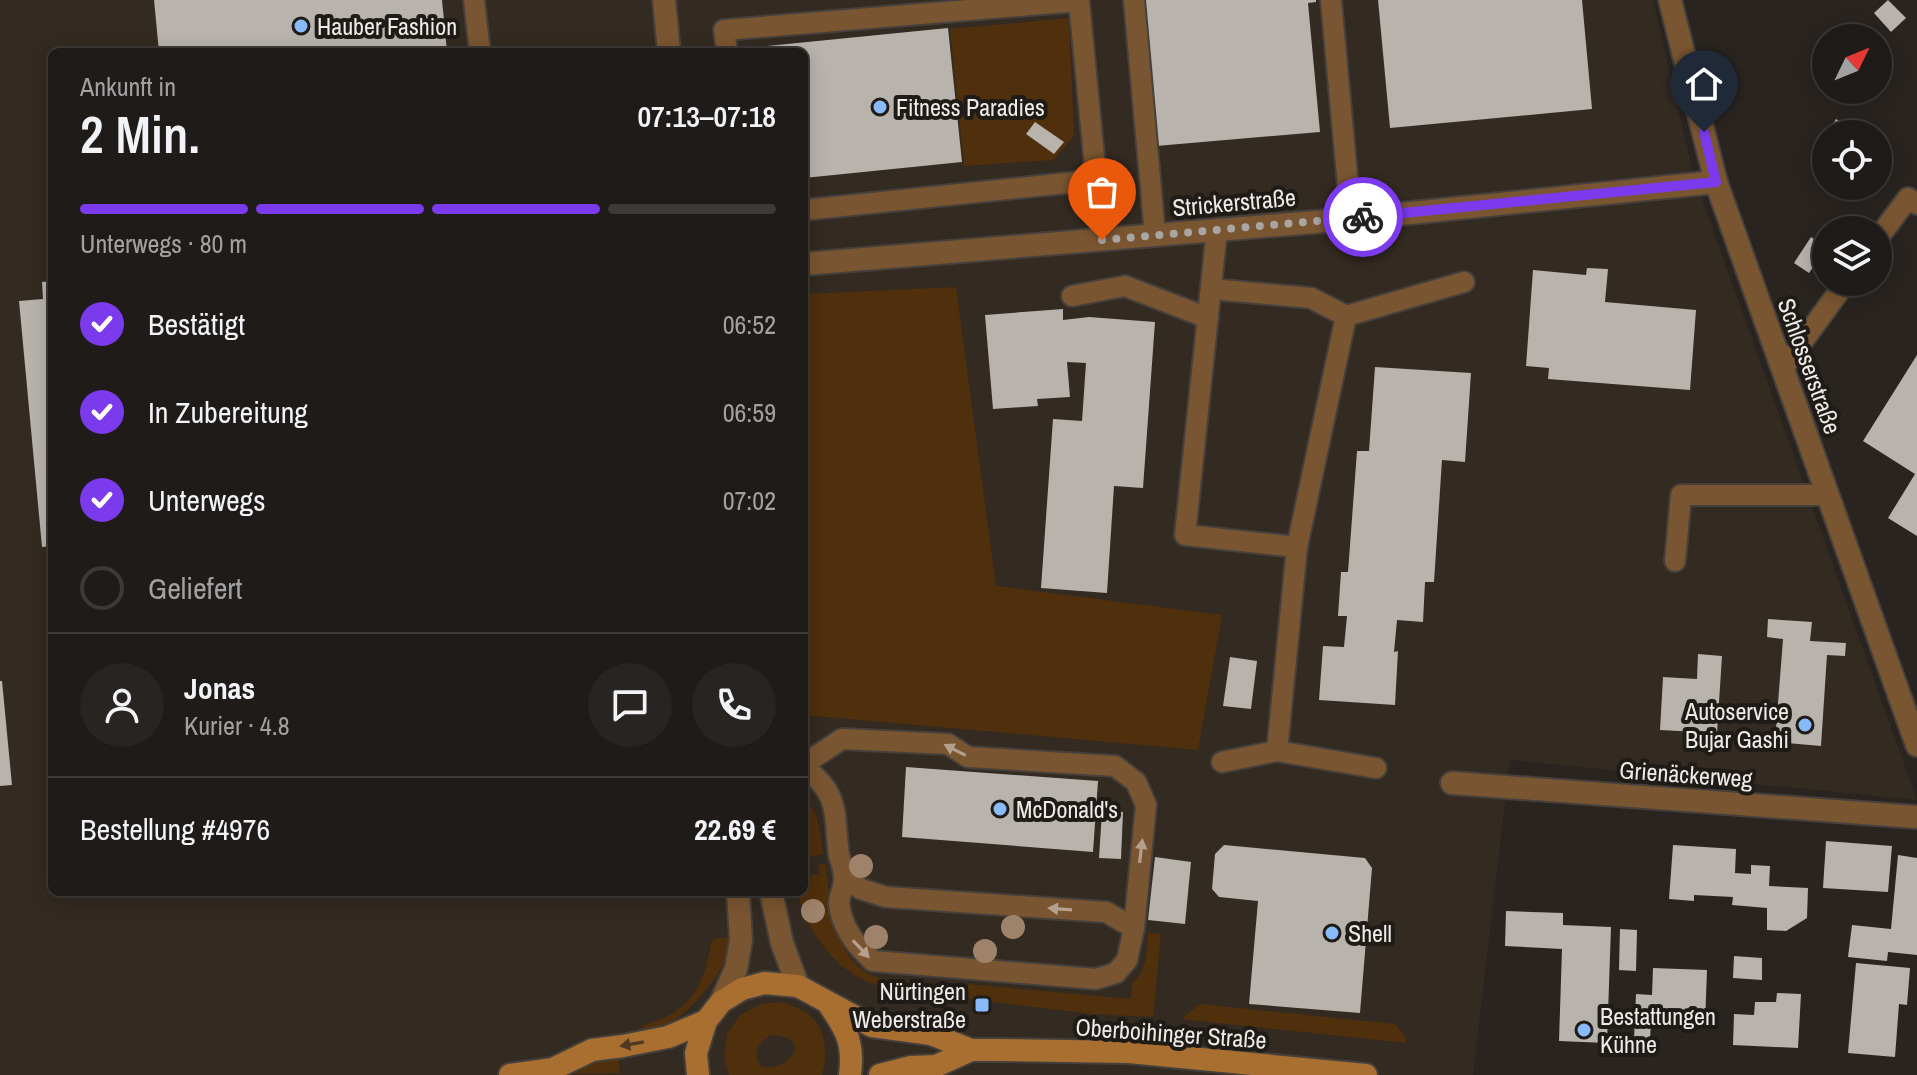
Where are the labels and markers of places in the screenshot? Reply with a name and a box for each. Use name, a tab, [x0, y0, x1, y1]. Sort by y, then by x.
place label: Hauber Fashion	[317, 10, 457, 42]
marker: Hauber Fashion	[292, 17, 310, 35]
pin	[1670, 50, 1738, 132]
place label: Fitness Paradies	[896, 91, 1045, 123]
marker: Fitness Paradies	[871, 98, 889, 116]
pin	[1068, 158, 1136, 240]
place label: Autoservice Bujar Gashi	[1684, 695, 1789, 755]
marker: Autoservice Bujar Gashi	[1796, 716, 1814, 734]
place label: McDonald's	[1016, 793, 1118, 825]
marker: McDonald's	[991, 800, 1009, 818]
place label: Shell	[1348, 917, 1392, 949]
marker: Shell	[1323, 924, 1341, 942]
place label: Nürtingen Weberstraße	[853, 975, 966, 1035]
marker: Nürtingen Weberstraße	[973, 996, 991, 1014]
place label: Bestattungen Kühne	[1600, 1000, 1716, 1060]
marker: Bestattungen Kühne	[1575, 1021, 1593, 1039]

